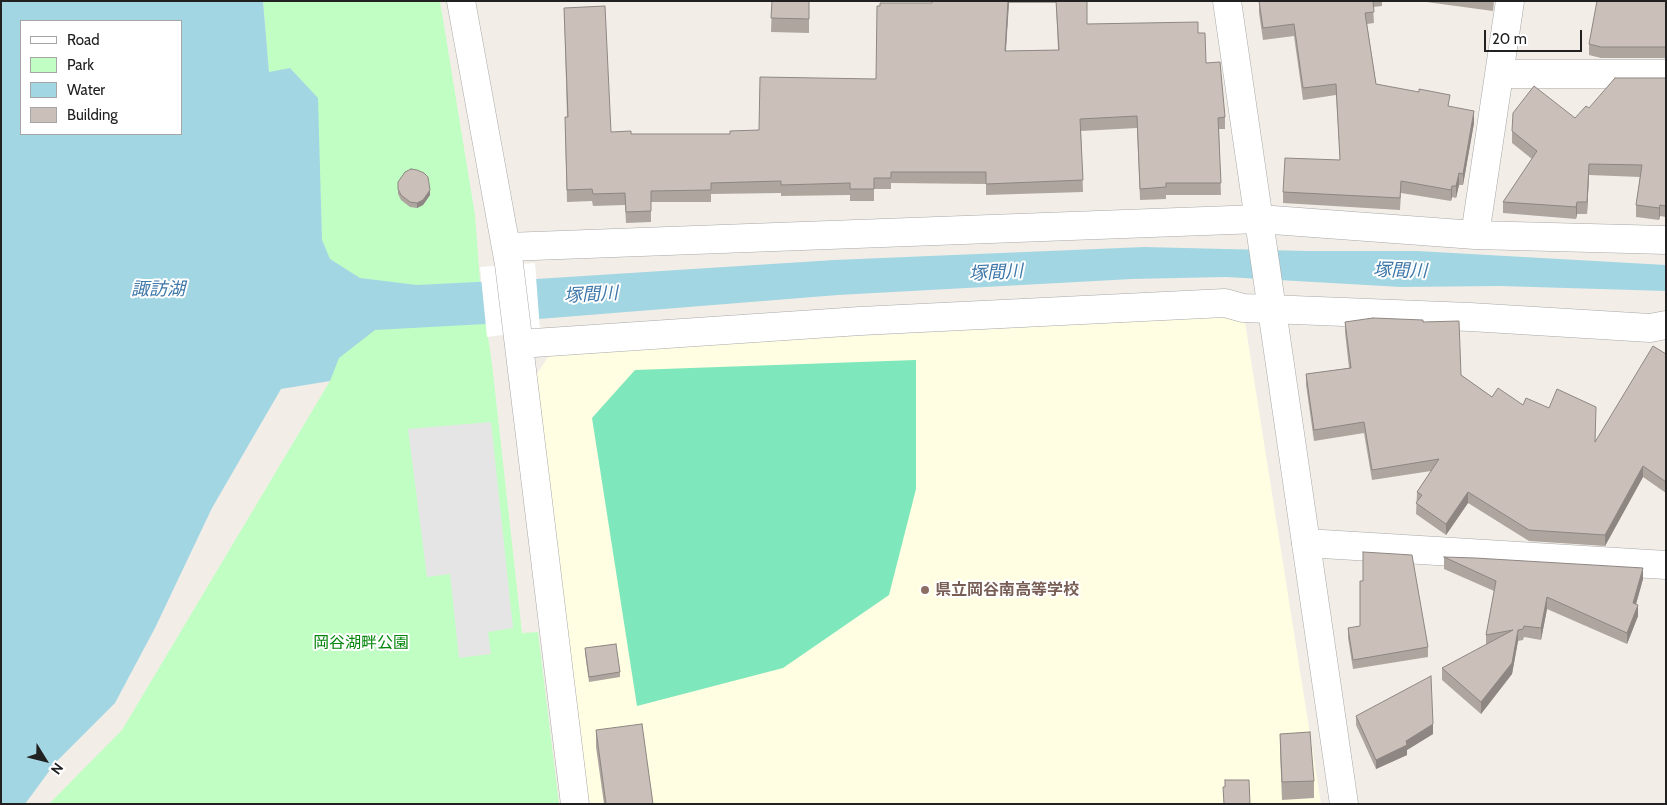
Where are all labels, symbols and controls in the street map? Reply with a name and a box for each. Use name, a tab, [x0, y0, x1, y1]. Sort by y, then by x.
legend	[20, 20, 182, 135]
scale bar	[1487, 20, 1584, 52]
text: 20 m	[1492, 30, 1527, 48]
text: Road	[67, 31, 100, 49]
text: Park	[67, 56, 94, 74]
text: Water	[67, 81, 105, 99]
text: Building	[67, 106, 118, 124]
water label: 塚間川	[1373, 260, 1427, 282]
water label: 塚間川	[968, 261, 1024, 285]
water label: 諏訪湖	[131, 279, 185, 301]
water label: 塚間川	[563, 283, 619, 307]
place label: 県立岡谷南高等学校	[935, 580, 1079, 600]
marker: 県立岡谷南高等学校	[919, 584, 931, 596]
park label: 岡谷湖畔公園	[313, 633, 409, 653]
north arrow	[20, 735, 70, 785]
text: N	[47, 760, 67, 778]

